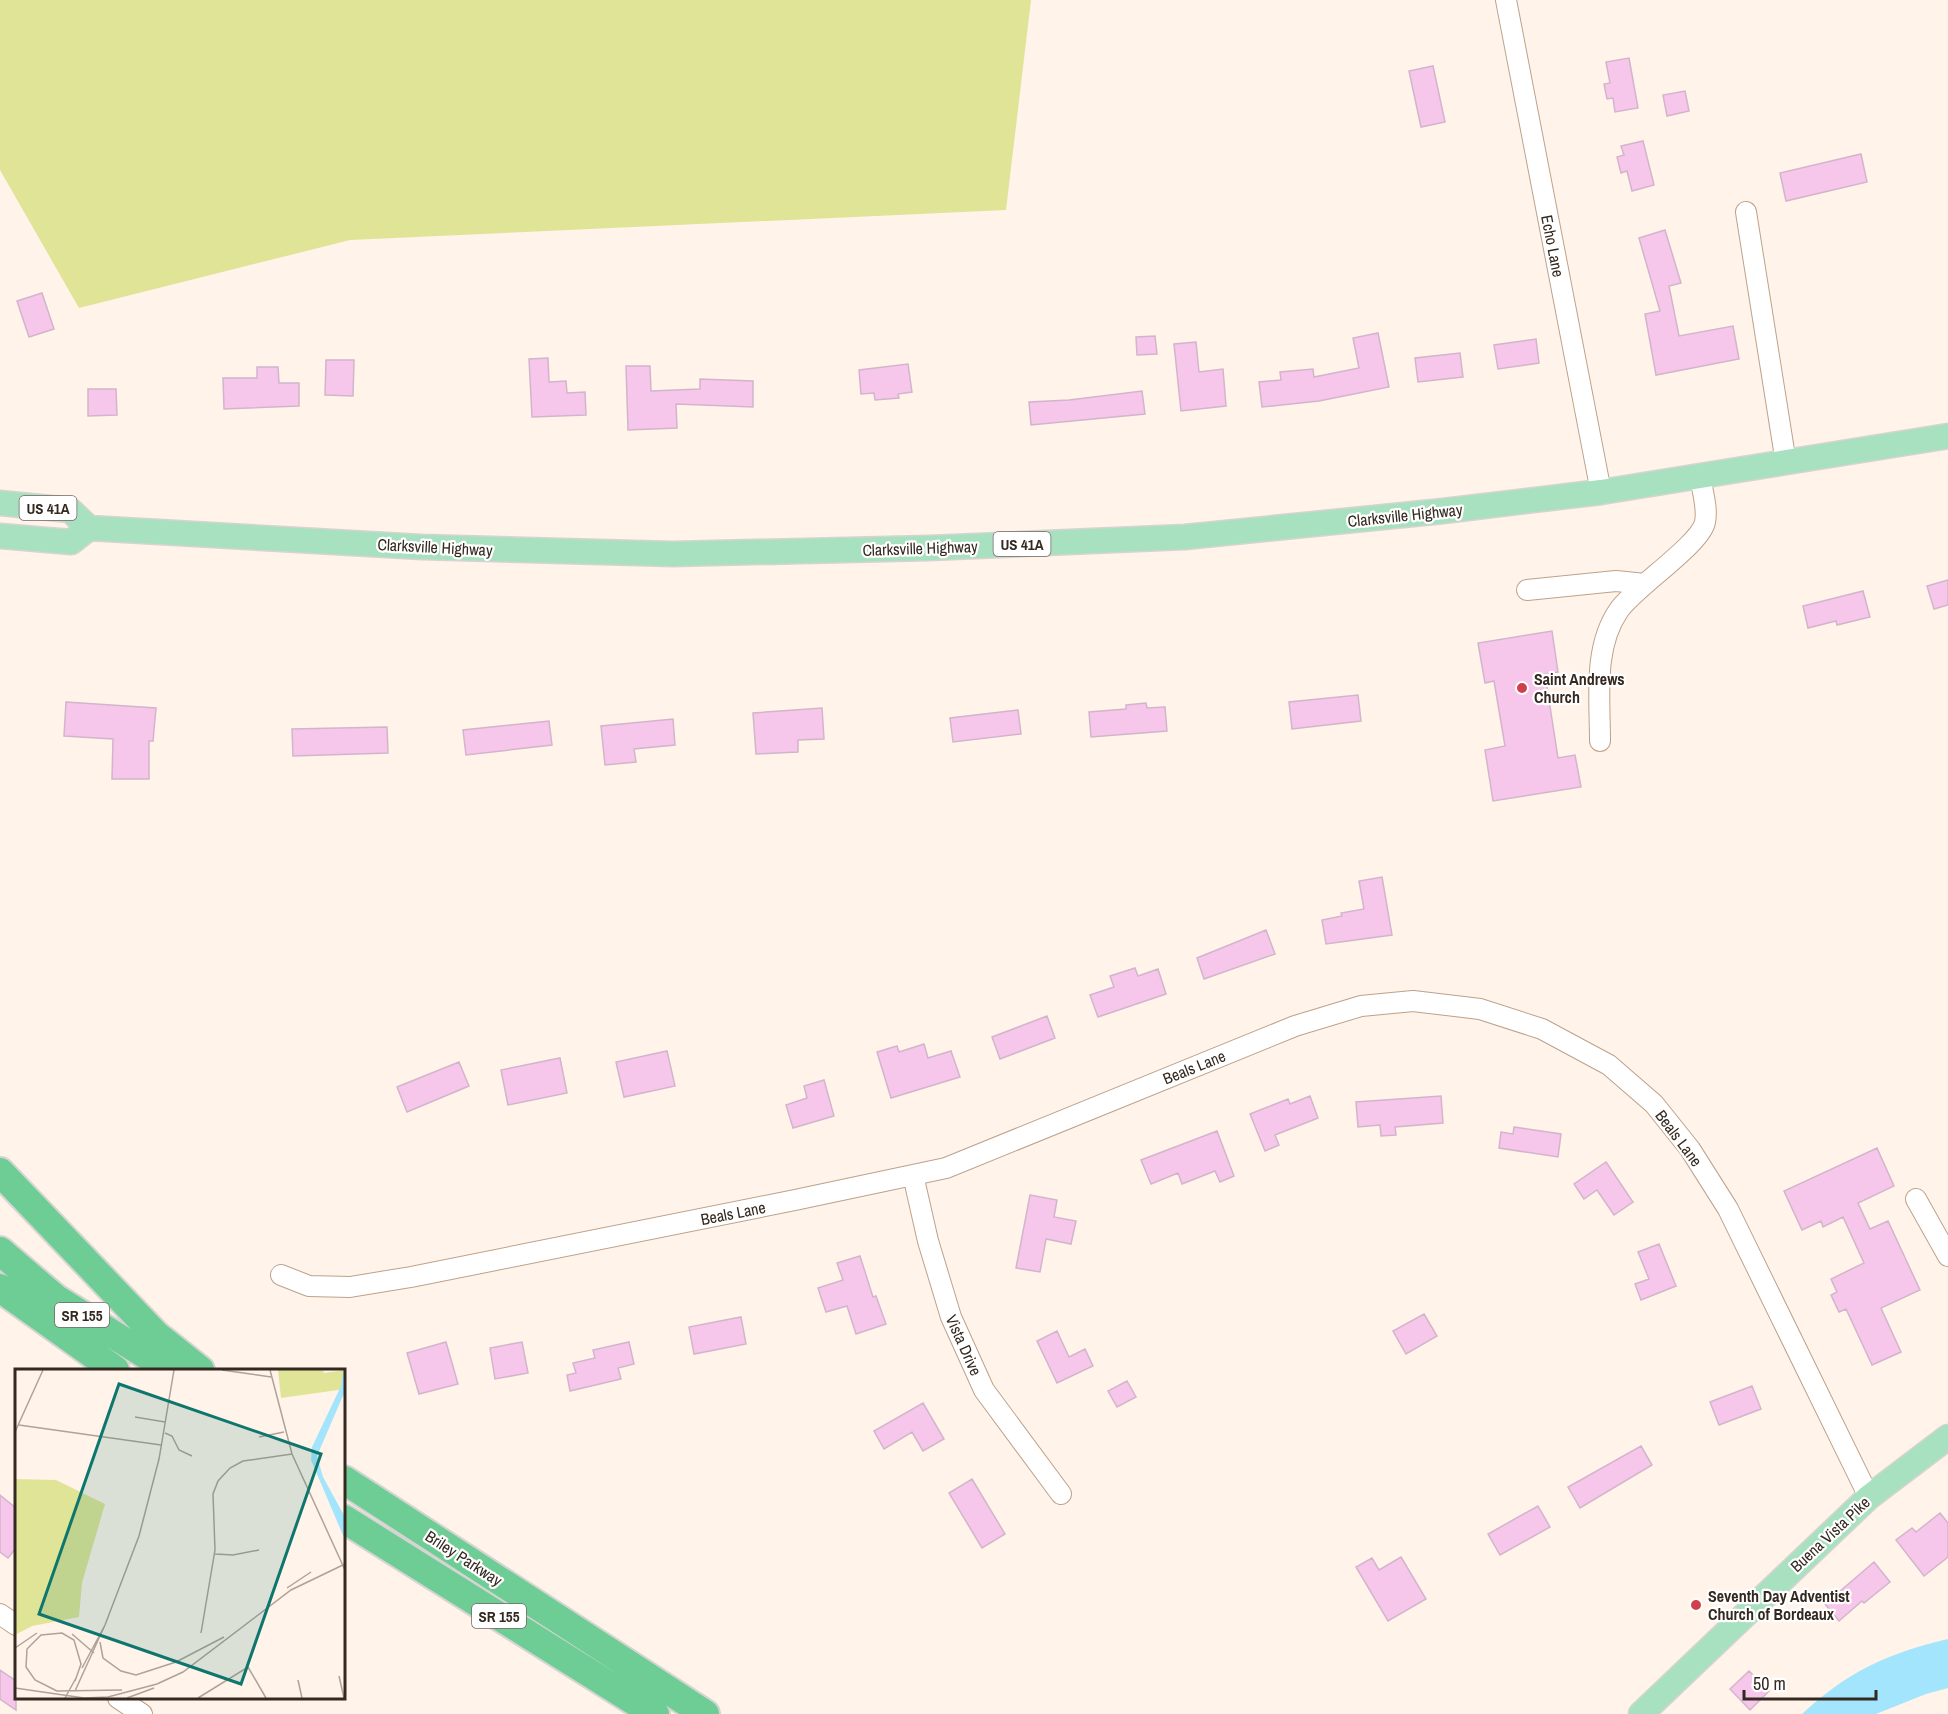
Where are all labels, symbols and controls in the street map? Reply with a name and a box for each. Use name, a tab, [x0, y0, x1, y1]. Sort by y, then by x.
street label: Echo Lane	[1536, 213, 1570, 279]
road number: US 41A	[20, 496, 76, 520]
street label: Clarksville Highway	[1347, 498, 1464, 532]
road number: US 41A	[994, 532, 1050, 556]
street label: Clarksville Highway	[377, 533, 494, 561]
street label: Clarksville Highway	[862, 535, 978, 561]
place label: Saint Andrews Church	[1534, 668, 1625, 708]
marker: Saint Andrews Church	[1515, 681, 1529, 695]
street label: Beals Lane	[1159, 1045, 1229, 1089]
street label: Beals Lane	[1650, 1105, 1708, 1171]
street label: Beals Lane	[699, 1196, 767, 1230]
road number: SR 155	[55, 1303, 109, 1327]
street label: Vista Drive	[941, 1311, 987, 1379]
inset map	[15, 1369, 345, 1699]
street label: Buena Vista Pike	[1786, 1491, 1874, 1577]
street label: Briley Parkway	[421, 1525, 507, 1591]
place label: Seventh Day Adventist Church of Bordeaux	[1708, 1585, 1850, 1625]
marker: Seventh Day Adventist Church of Bordeaux	[1689, 1598, 1703, 1612]
road number: SR 155	[472, 1604, 526, 1628]
scale bar	[1744, 1663, 1876, 1701]
text: 50 m	[1753, 1671, 1786, 1696]

